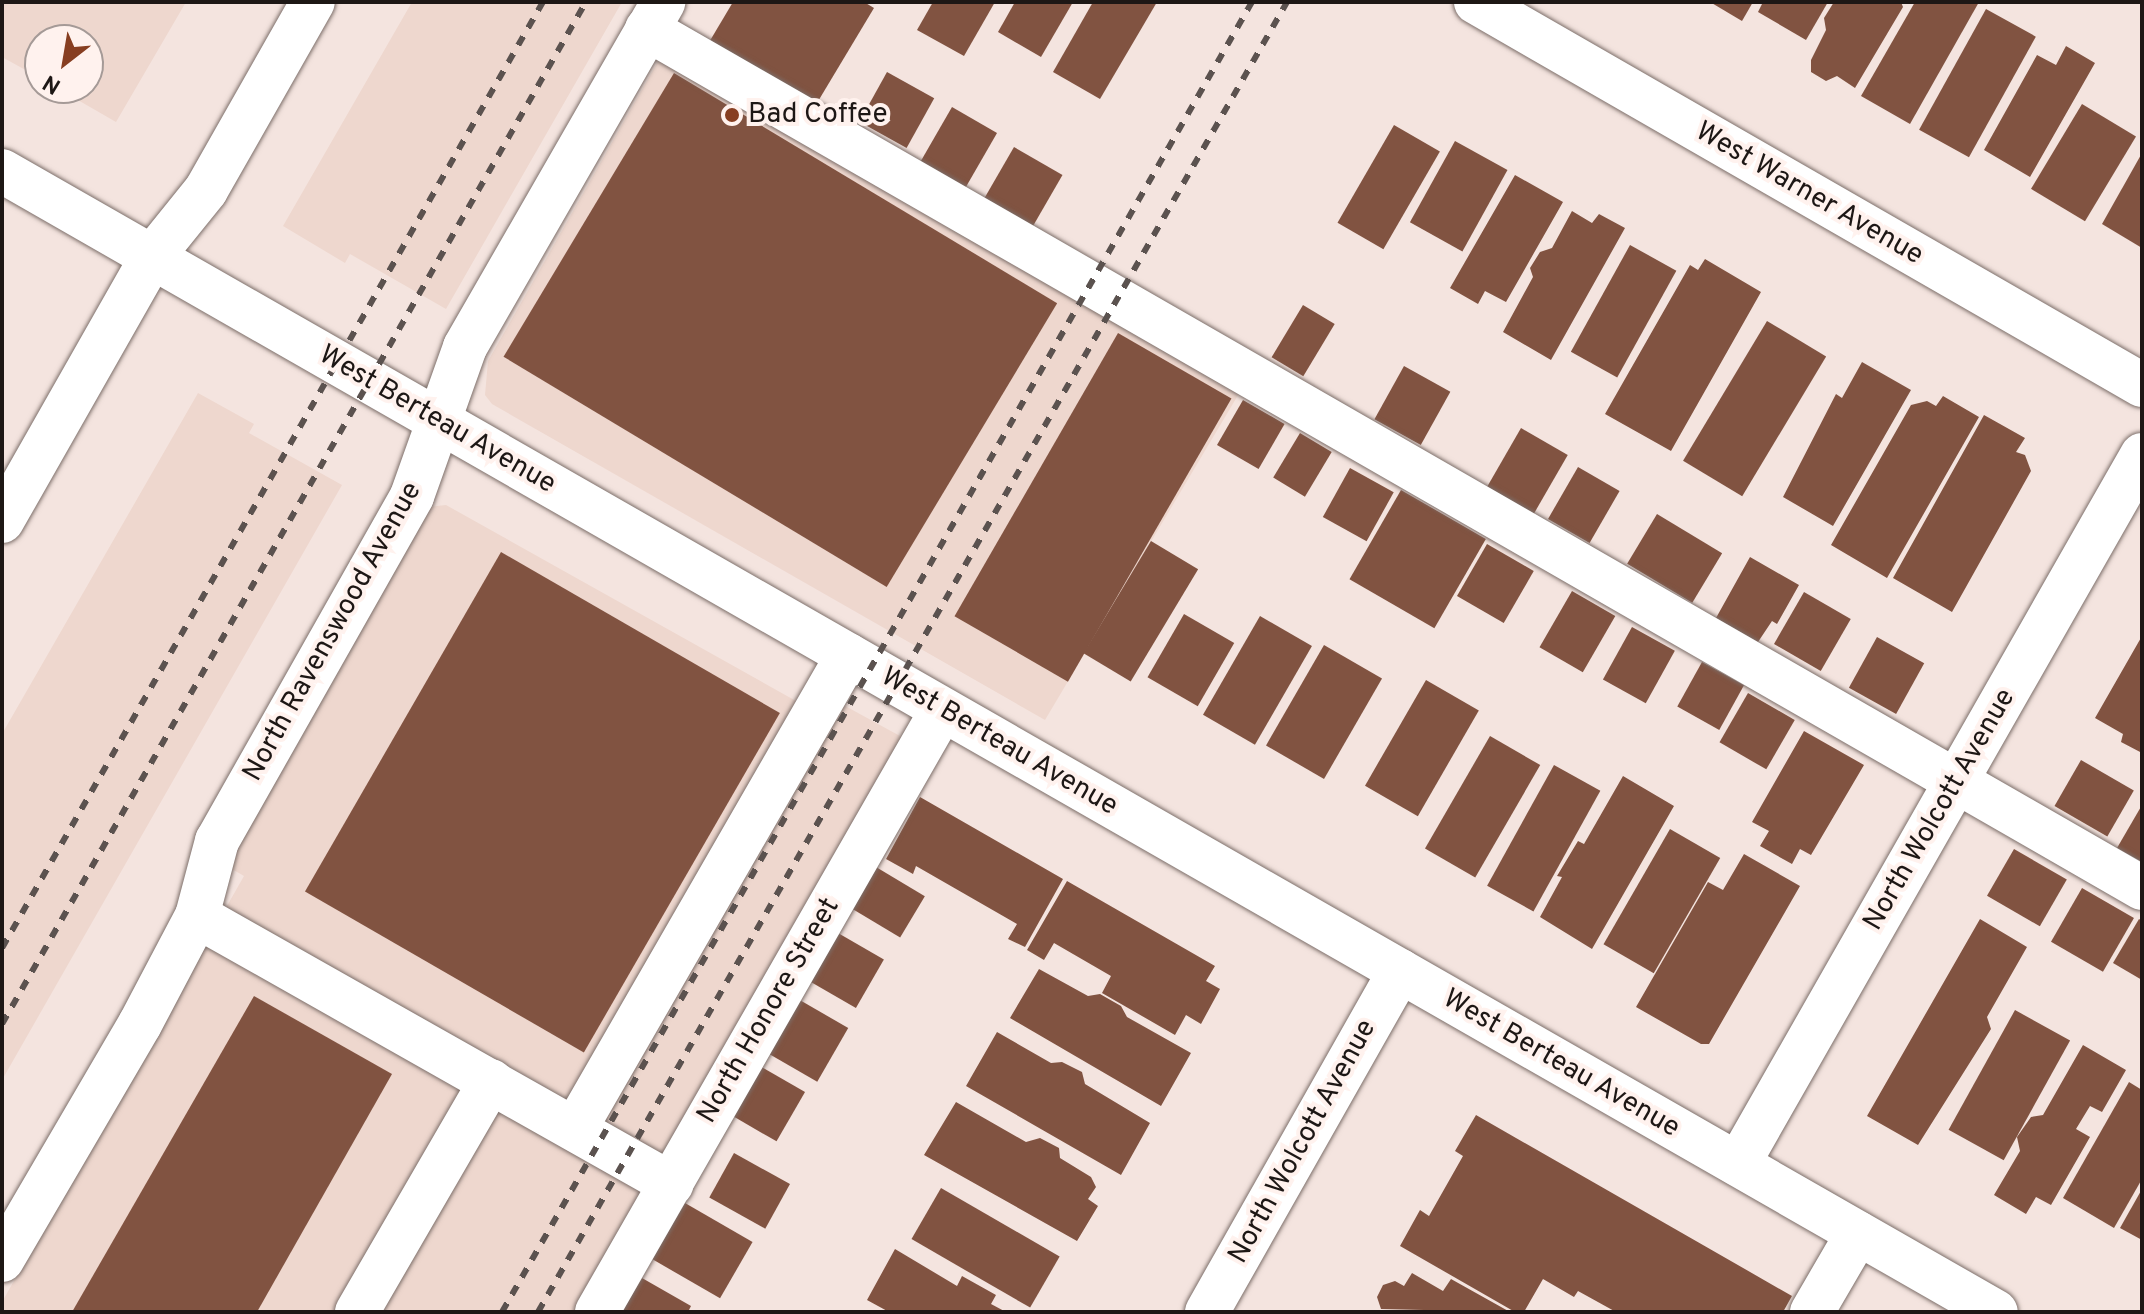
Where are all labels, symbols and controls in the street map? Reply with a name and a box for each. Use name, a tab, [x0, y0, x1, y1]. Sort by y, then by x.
north arrow	[24, 24, 104, 104]
text: N	[39, 68, 66, 99]
place label: Bad Coffee	[748, 98, 887, 132]
marker: Bad Coffee	[723, 106, 741, 124]
street label: West Warner Avenue	[1688, 115, 1930, 273]
street label: West Berteau Avenue	[312, 338, 562, 502]
street label: North Ravenswood Avenue	[236, 476, 430, 788]
street label: West Berteau Avenue	[874, 660, 1124, 824]
street label: North Wolcott Avenue	[1857, 682, 2023, 938]
street label: North Honore Street	[691, 892, 847, 1130]
street label: West Berteau Avenue	[1436, 982, 1686, 1146]
street label: North Wolcott Avenue	[1222, 1013, 1384, 1271]

